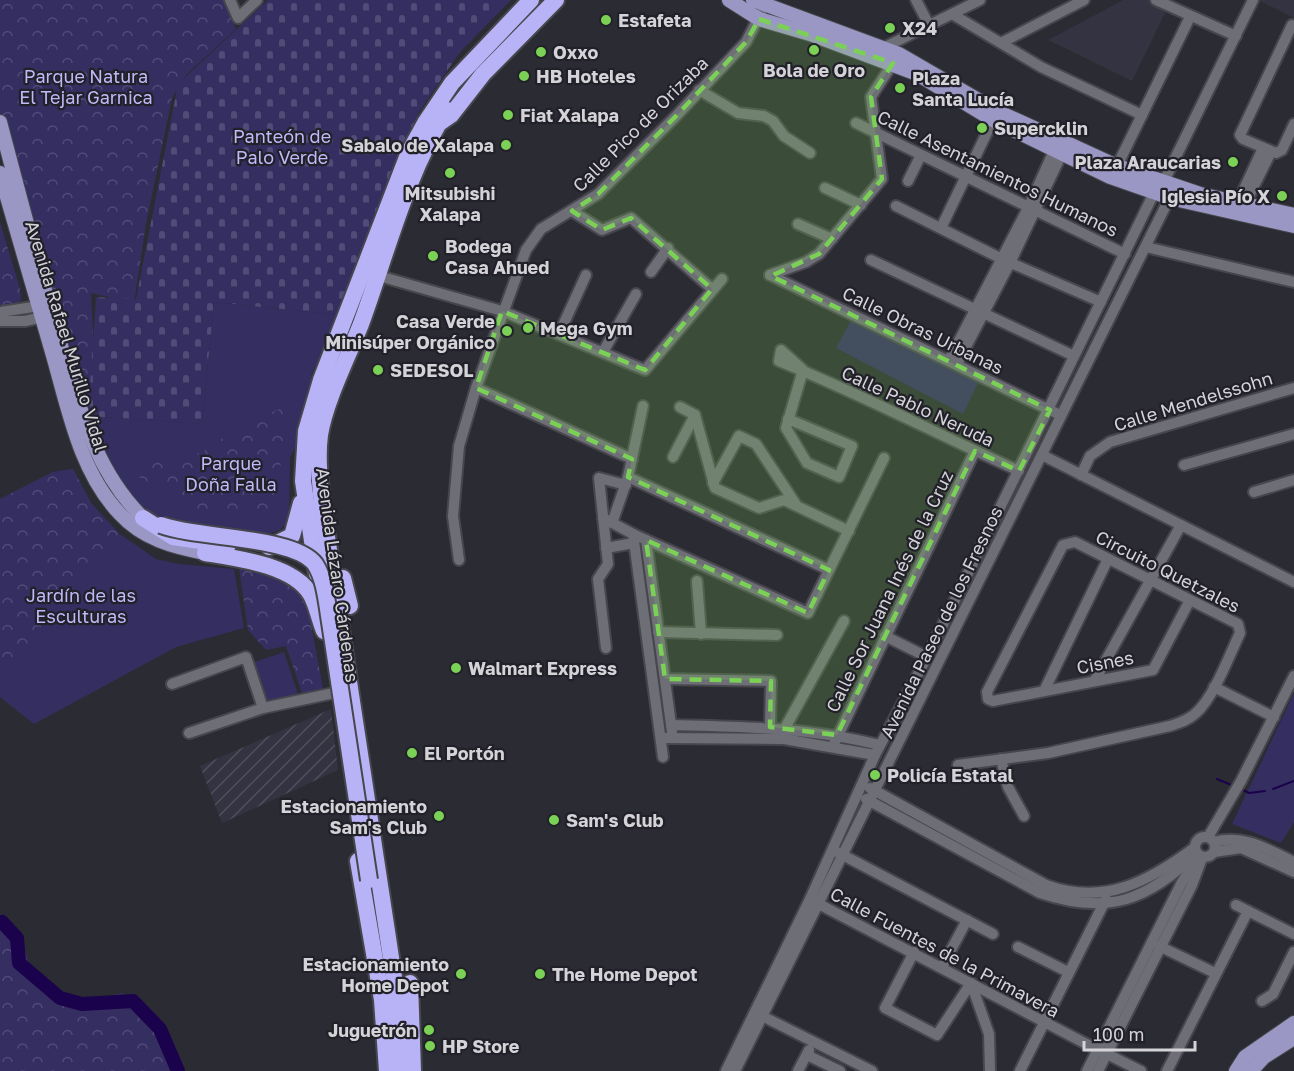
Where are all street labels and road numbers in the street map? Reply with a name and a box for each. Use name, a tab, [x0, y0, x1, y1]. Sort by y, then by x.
street label: Calle Pico de Orizaba	[568, 52, 712, 196]
street label: Calle Asentamientos Humanos	[874, 105, 1122, 241]
street label: Avenida Rafael Murillo Vidal	[21, 218, 113, 455]
street label: Calle Obras Urbanas	[839, 281, 1007, 379]
street label: Calle Pablo Neruda	[838, 361, 998, 451]
street label: Calle Mendelssohn	[1111, 366, 1275, 436]
street label: Avenida Lázaro Cárdenas	[312, 466, 364, 684]
street label: Calle Sor Juana Inés de la Cruz	[821, 467, 957, 715]
street label: Avenida Paseo de los Fresnos	[875, 502, 1007, 742]
street label: Circuito Quetzales	[1092, 525, 1244, 617]
street label: Cisnes	[1075, 646, 1135, 678]
street label: Calle Fuentes de la Primavera	[827, 882, 1063, 1022]

